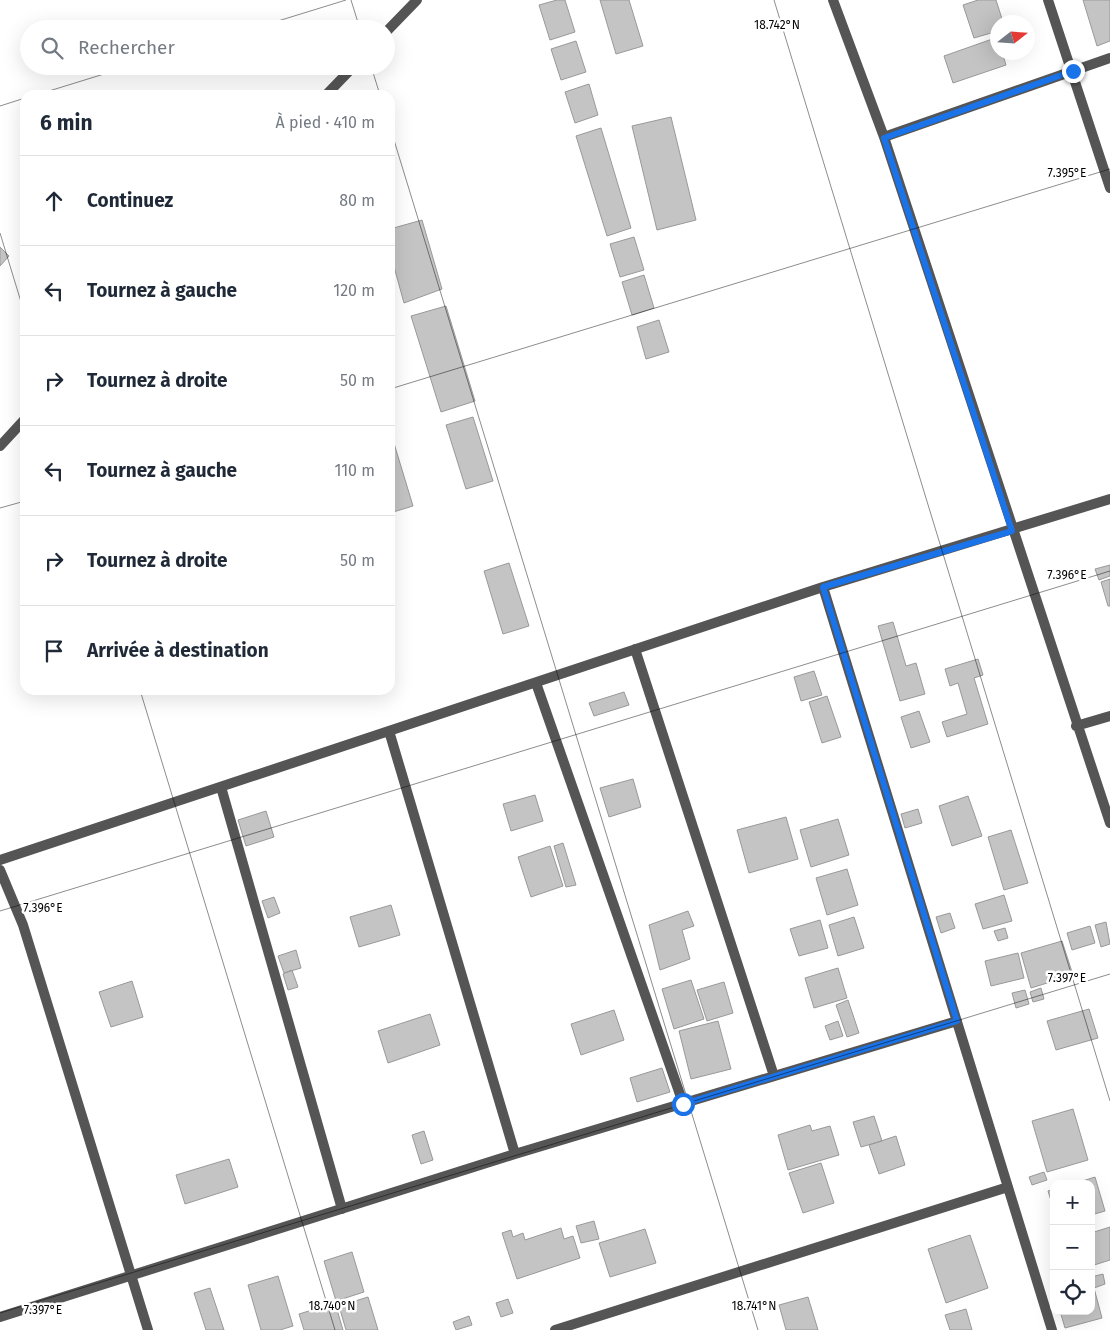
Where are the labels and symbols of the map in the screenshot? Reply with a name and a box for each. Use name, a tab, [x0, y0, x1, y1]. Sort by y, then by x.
north arrow	[990, 15, 1035, 60]
text: 18.742°N	[754, 18, 800, 32]
route end	[1062, 60, 1085, 83]
text: 7.395°E	[1047, 166, 1087, 180]
text: 7.396°E	[1047, 568, 1087, 582]
text: 7.396°E	[23, 901, 63, 915]
text: 7.397°E	[1048, 971, 1086, 985]
route start	[672, 1093, 695, 1116]
text: 18.740°N	[308, 1299, 356, 1313]
text: 18.741°N	[732, 1299, 776, 1313]
text: 7.397°E	[24, 1303, 62, 1317]

